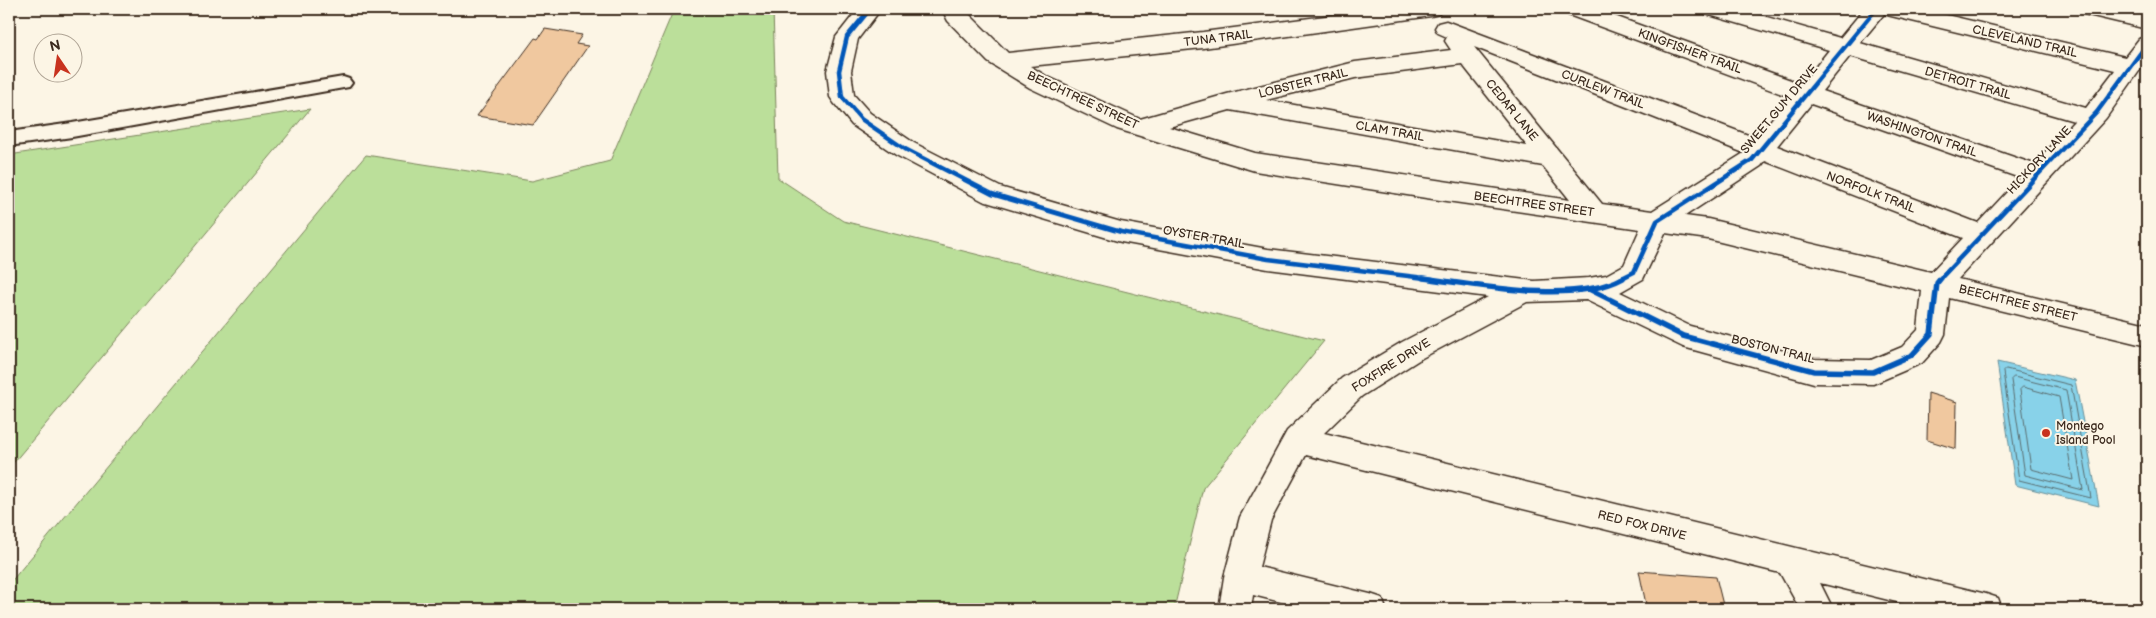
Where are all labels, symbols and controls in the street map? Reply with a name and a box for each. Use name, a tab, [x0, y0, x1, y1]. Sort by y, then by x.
street label: CLEVELAND TRAIL	[1971, 22, 2079, 61]
street label: KINGFISHER TRAIL	[1636, 26, 1744, 77]
street label: TUNA TRAIL	[1183, 27, 1253, 50]
north arrow	[32, 32, 82, 82]
text: N	[48, 36, 62, 55]
street label: SWEET GUM DRIVE	[1738, 61, 1821, 157]
street label: DETROIT TRAIL	[1923, 64, 2013, 103]
street label: LOBSTER TRAIL	[1257, 65, 1349, 102]
street label: CURLEW TRAIL	[1559, 67, 1647, 112]
street label: BEECHTREE STREET	[1025, 68, 1142, 133]
street label: CEDAR LANE	[1482, 76, 1541, 144]
street label: WASHINGTON TRAIL	[1865, 109, 1979, 160]
street label: CLAM TRAIL	[1354, 118, 1426, 145]
street label: HICKORY LANE	[2004, 123, 2075, 198]
street label: NORFOLK TRAIL	[1824, 169, 1918, 216]
street label: BEECHTREE STREET	[1473, 189, 1596, 220]
street label: OYSTER TRAIL	[1162, 223, 1246, 252]
street label: BEECHTREE STREET	[1957, 282, 2079, 326]
street label: BOSTON TRAIL	[1730, 332, 1816, 367]
street label: FOXFIRE DRIVE	[1349, 335, 1433, 396]
place label: Montego Island Pool	[2056, 419, 2115, 448]
marker: Montego Island Pool	[2040, 427, 2052, 439]
street label: RED FOX DRIVE	[1596, 507, 1688, 544]

